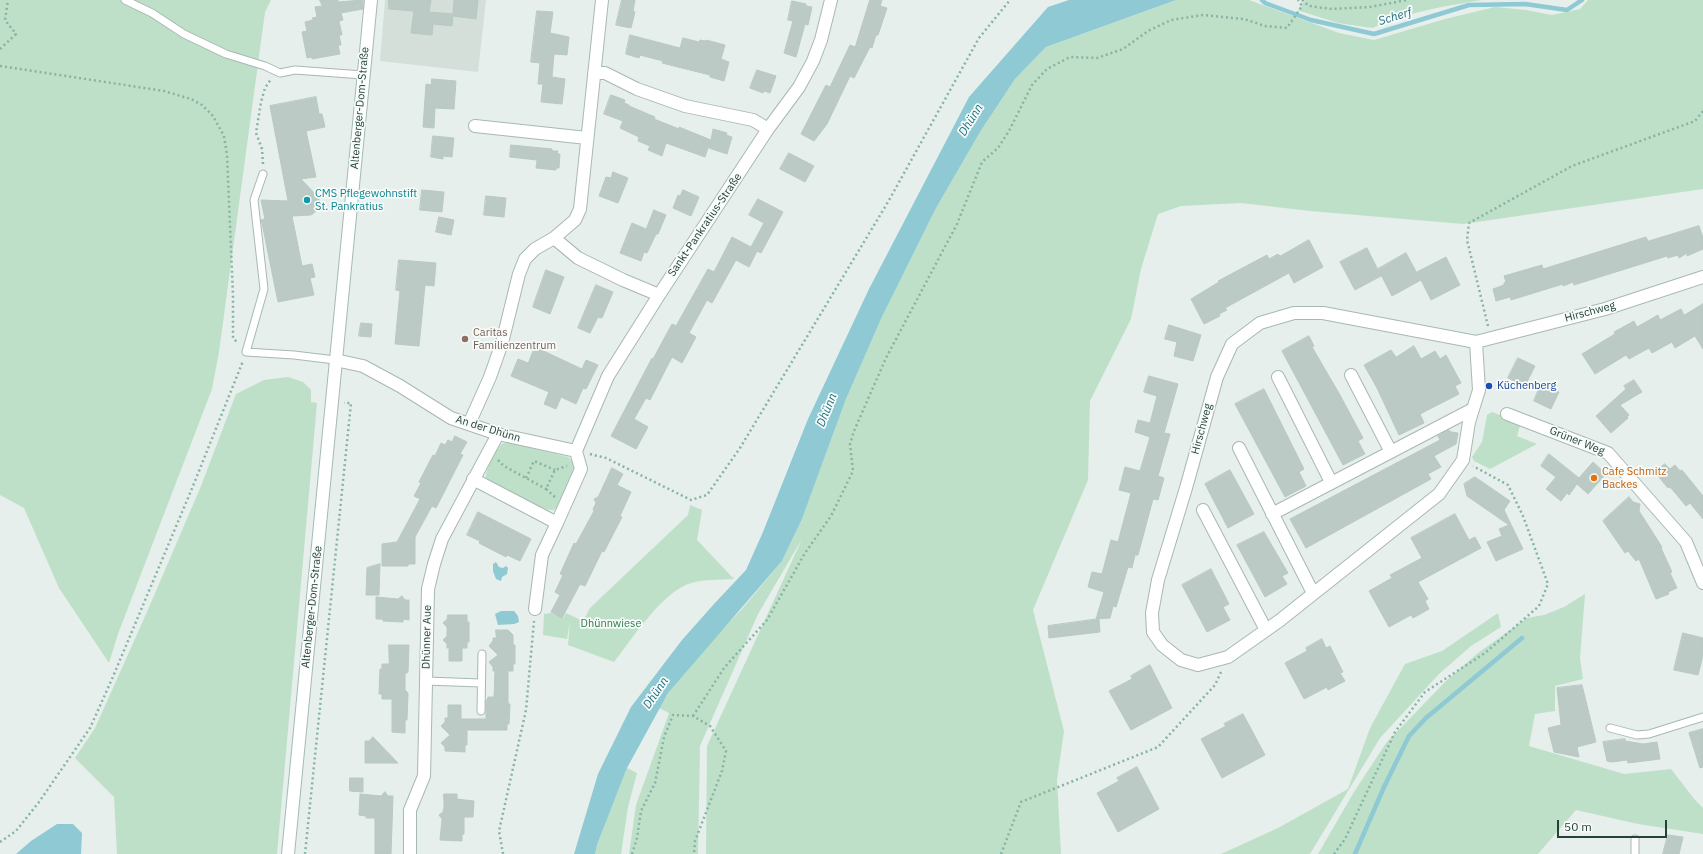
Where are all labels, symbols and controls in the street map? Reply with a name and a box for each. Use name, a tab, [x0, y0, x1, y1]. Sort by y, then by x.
water label: Scherf	[1377, 5, 1413, 29]
street label: Altenberger-Dom-Straße	[348, 46, 372, 170]
water label: Dhünn	[956, 101, 986, 139]
street label: Sankt-Pankratius-Straße	[665, 171, 745, 279]
place label: CMS Pflegewohnstift St. Pankratius	[315, 187, 417, 213]
marker: CMS Pflegewohnstift St. Pankratius	[302, 195, 312, 205]
street label: Hirschweg	[1563, 299, 1617, 325]
place label: Caritas Familienzentrum	[473, 326, 556, 352]
marker: Caritas Familienzentrum	[460, 334, 470, 344]
place label: Küchenberg	[1497, 379, 1556, 393]
marker: Küchenberg	[1484, 381, 1494, 391]
water label: Dhünn	[814, 391, 840, 429]
street label: Hirschweg	[1189, 402, 1215, 456]
street label: An der Dhünn	[454, 413, 522, 445]
street label: Grüner Weg	[1547, 424, 1607, 458]
place label: Cafe Schmitz Backes	[1602, 465, 1666, 491]
marker: Cafe Schmitz Backes	[1589, 473, 1599, 483]
street label: Altenberger-Dom-Straße	[299, 545, 325, 669]
street label: Dhünner Aue	[420, 605, 434, 669]
park label: Dhünnwiese	[581, 617, 641, 631]
water label: Dhünn	[640, 675, 672, 711]
scale bar	[1559, 812, 1669, 838]
text: 50 m	[1564, 819, 1592, 834]

